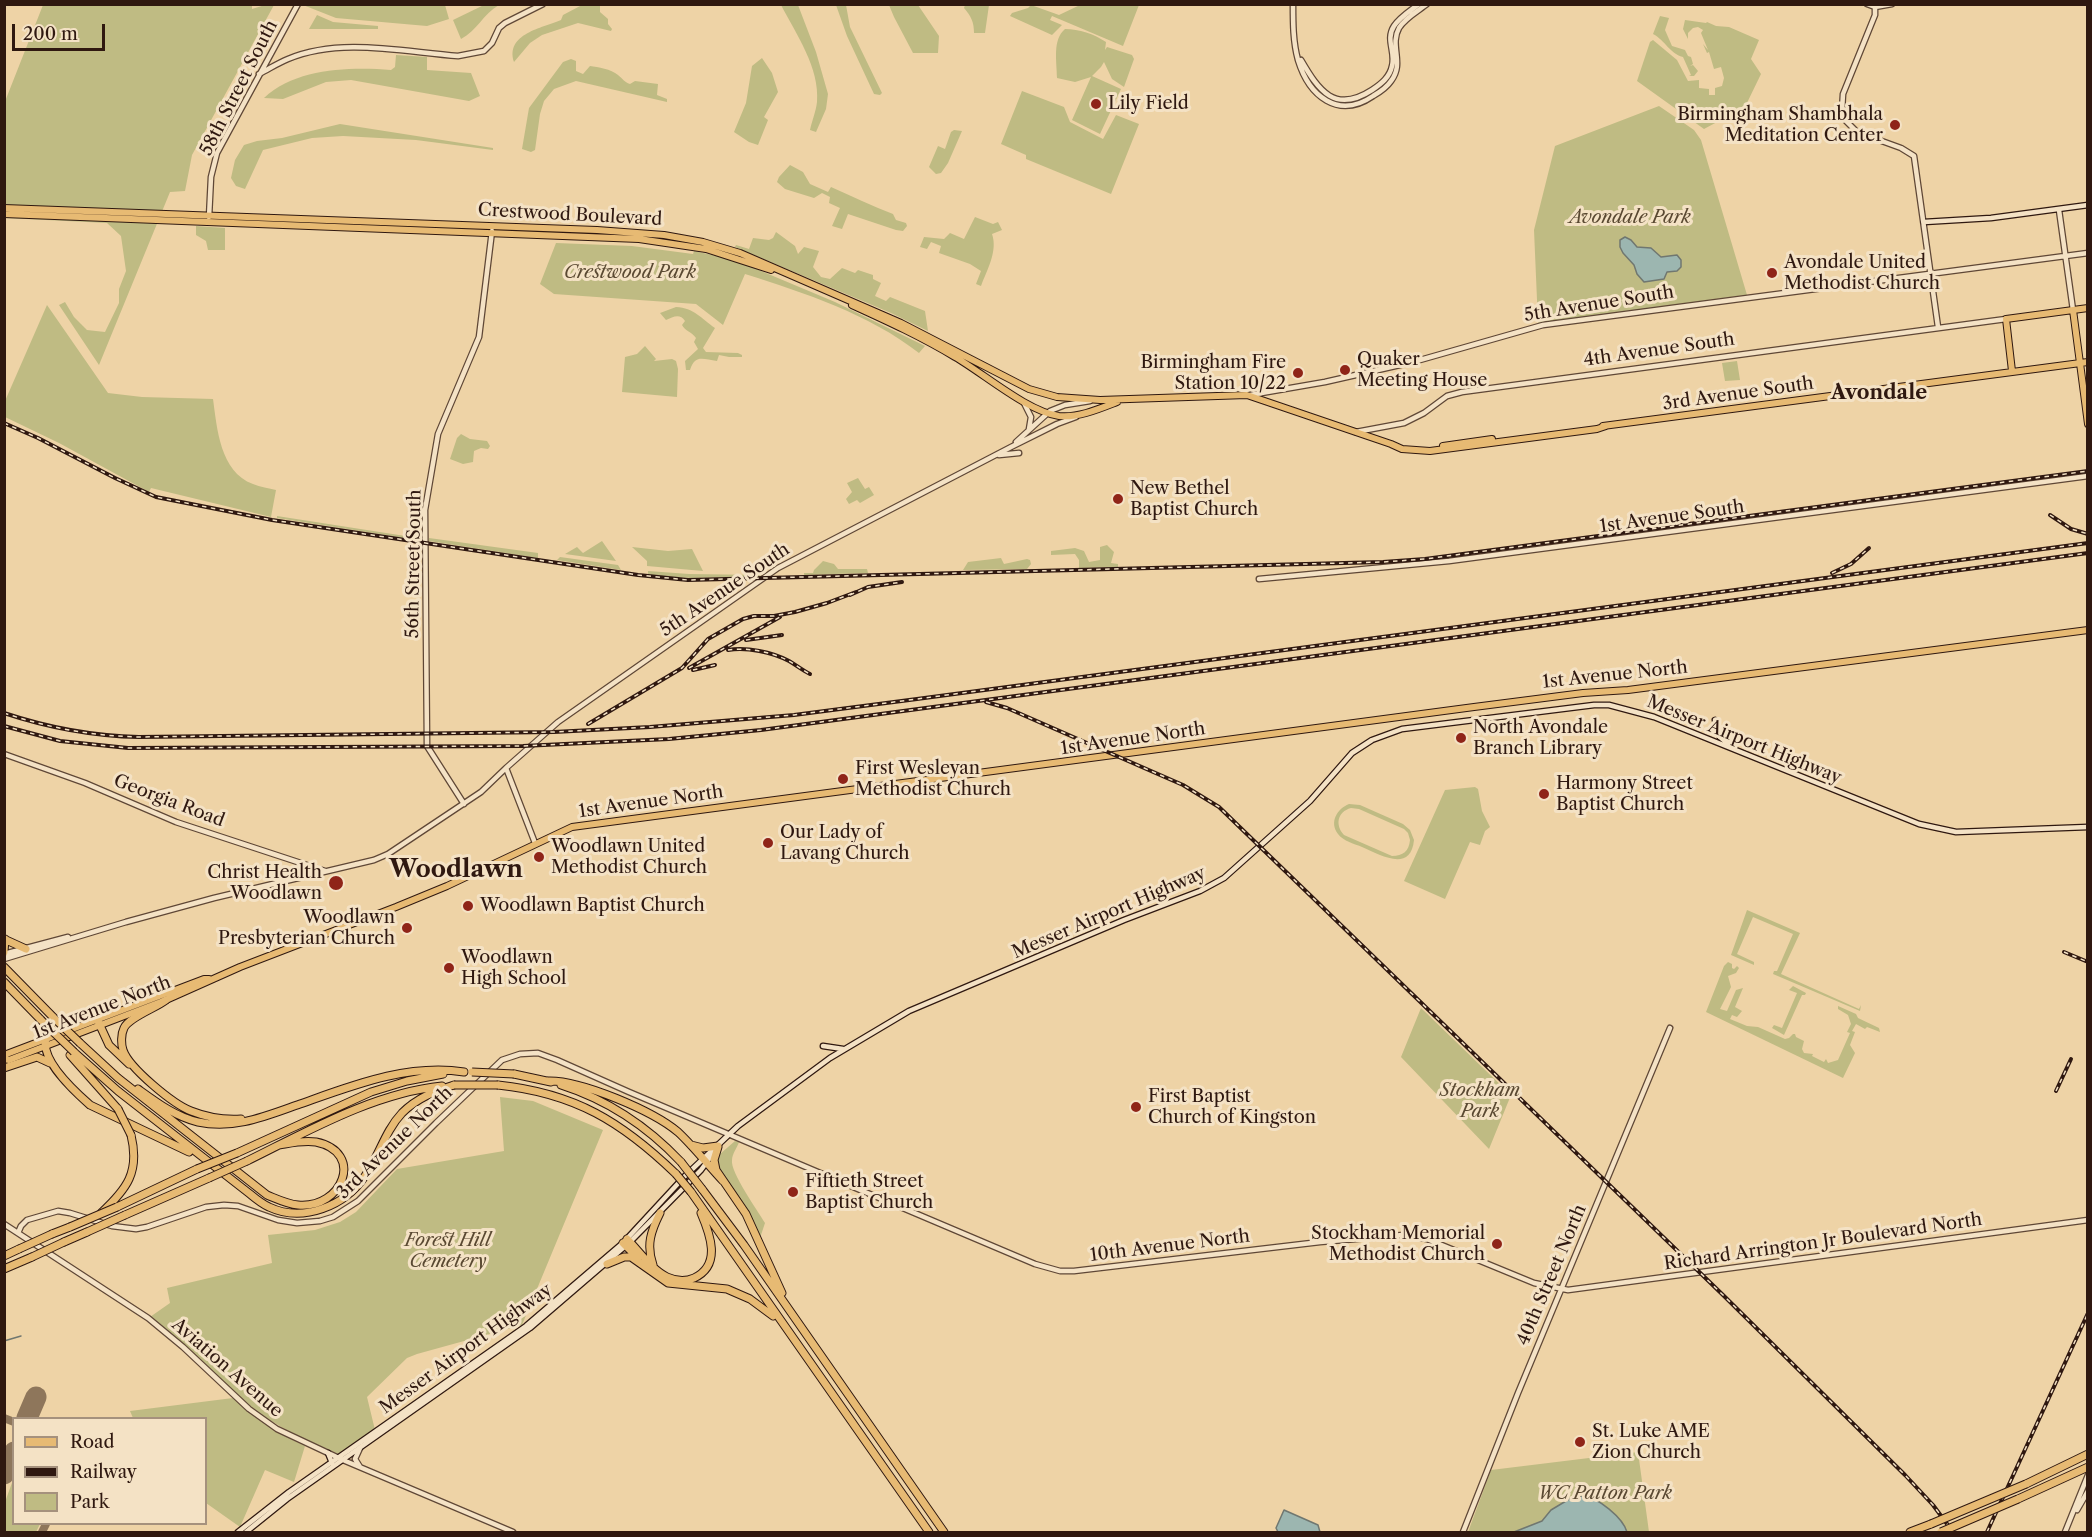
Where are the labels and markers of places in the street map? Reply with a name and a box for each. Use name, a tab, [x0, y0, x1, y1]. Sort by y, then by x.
place label: Lily Field	[1108, 93, 1189, 115]
marker: Lily Field	[1089, 97, 1103, 111]
place label: Birmingham Shambhala Meditation Center	[1677, 104, 1883, 146]
marker: Birmingham Shambhala Meditation Center	[1888, 118, 1902, 132]
place label: Avondale United Methodist Church	[1784, 252, 1940, 294]
marker: Avondale United Methodist Church	[1765, 266, 1779, 280]
place label: Quaker Meeting House	[1357, 349, 1487, 392]
place label: Birmingham Fire Station 10/22	[1141, 352, 1286, 394]
marker: Quaker Meeting House	[1338, 363, 1352, 377]
marker: Birmingham Fire Station 10/22	[1291, 366, 1305, 380]
place label: New Bethel Baptist Church	[1130, 478, 1258, 520]
marker: New Bethel Baptist Church	[1111, 492, 1125, 506]
place label: North Avondale Branch Library	[1473, 717, 1608, 760]
marker: North Avondale Branch Library	[1454, 731, 1468, 745]
place label: First Wesleyan Methodist Church	[855, 758, 1011, 800]
marker: First Wesleyan Methodist Church	[836, 772, 850, 786]
place label: Harmony Street Baptist Church	[1556, 773, 1693, 816]
marker: Harmony Street Baptist Church	[1537, 787, 1551, 801]
place label: Our Lady of Lavang Church	[780, 822, 909, 864]
place label: Woodlawn United Methodist Church	[551, 836, 707, 878]
marker: Our Lady of Lavang Church	[761, 836, 775, 850]
marker: Woodlawn United Methodist Church	[532, 850, 546, 864]
place label: Christ Health Woodlawn	[207, 862, 322, 904]
marker: Christ Health Woodlawn	[327, 874, 345, 892]
place label: Woodlawn Baptist Church	[480, 895, 705, 917]
marker: Woodlawn Baptist Church	[461, 899, 475, 913]
place label: Woodlawn Presbyterian Church	[218, 907, 395, 950]
marker: Woodlawn Presbyterian Church	[400, 921, 414, 935]
place label: Woodlawn High School	[461, 947, 566, 990]
marker: Woodlawn High School	[442, 961, 456, 975]
place label: First Baptist Church of Kingston	[1148, 1086, 1316, 1128]
marker: First Baptist Church of Kingston	[1129, 1100, 1143, 1114]
place label: Fiftieth Street Baptist Church	[805, 1171, 933, 1214]
marker: Fiftieth Street Baptist Church	[786, 1185, 800, 1199]
place label: Stockham Memorial Methodist Church	[1311, 1223, 1485, 1266]
marker: Stockham Memorial Methodist Church	[1490, 1237, 1504, 1251]
place label: St. Luke AME Zion Church	[1592, 1421, 1710, 1464]
marker: St. Luke AME Zion Church	[1573, 1435, 1587, 1449]

